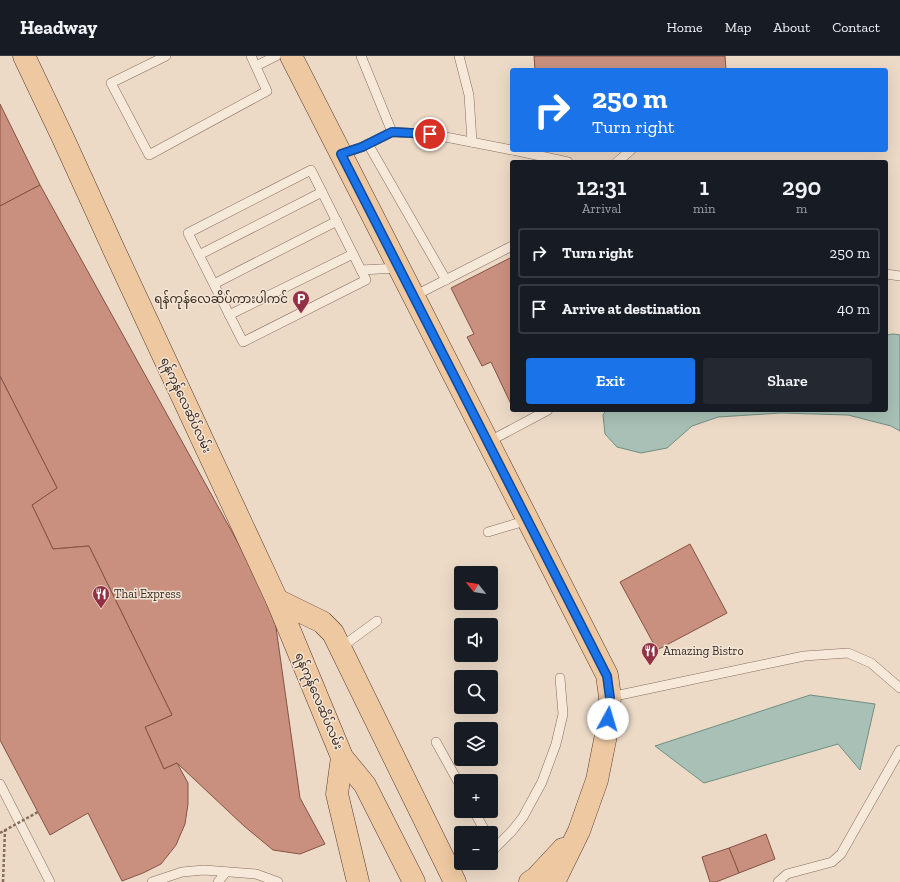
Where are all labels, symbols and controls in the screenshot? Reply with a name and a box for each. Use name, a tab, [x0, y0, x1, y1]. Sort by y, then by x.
text: Headway	[20, 16, 97, 39]
text: Home	[667, 19, 703, 36]
text: Map	[725, 19, 751, 36]
text: About	[773, 19, 810, 36]
text: Contact	[832, 19, 880, 36]
text: 250 m	[592, 82, 668, 115]
icon: right	[526, 84, 578, 136]
text: Turn right	[592, 116, 674, 138]
pin	[413, 117, 447, 151]
icon: arrive	[419, 123, 441, 145]
text: 12:31	[577, 172, 626, 201]
text: 1	[699, 172, 709, 201]
text: 290	[782, 172, 821, 201]
text: Arrival	[582, 201, 621, 216]
text: min	[693, 201, 715, 216]
text: m	[796, 201, 807, 216]
icon: right	[528, 242, 550, 264]
text: Turn right	[562, 244, 633, 262]
text: 250 m	[830, 244, 870, 262]
parking icon: ရန်ကုန်လေဆိပ်ကားပါကင်	[291, 289, 311, 314]
place label: ရန်ကုန်လေဆိပ်ကားပါကင်	[154, 290, 288, 309]
icon: arrive	[528, 298, 550, 320]
text: Arrive at destination	[562, 300, 701, 318]
text: 40 m	[837, 300, 870, 318]
street label: ရန်ကုန်လေဆိပ်လမ်း	[155, 354, 216, 456]
button: Exit	[526, 358, 695, 404]
button: Share	[703, 358, 872, 404]
north arrow	[454, 566, 498, 610]
map controls	[454, 566, 498, 870]
restaurant icon: Thai Express	[91, 584, 111, 609]
place label: Thai Express	[114, 587, 181, 601]
button: sound	[454, 618, 498, 662]
restaurant icon: Amazing Bistro	[640, 641, 660, 666]
place label: Amazing Bistro	[663, 644, 744, 658]
street label: ရန်ကုန်လေဆိပ်လမ်း	[290, 650, 348, 753]
button: search	[454, 670, 498, 714]
position arrow	[587, 698, 629, 740]
button: layers	[454, 722, 498, 766]
button: +	[454, 774, 498, 818]
button: −	[454, 826, 498, 870]

